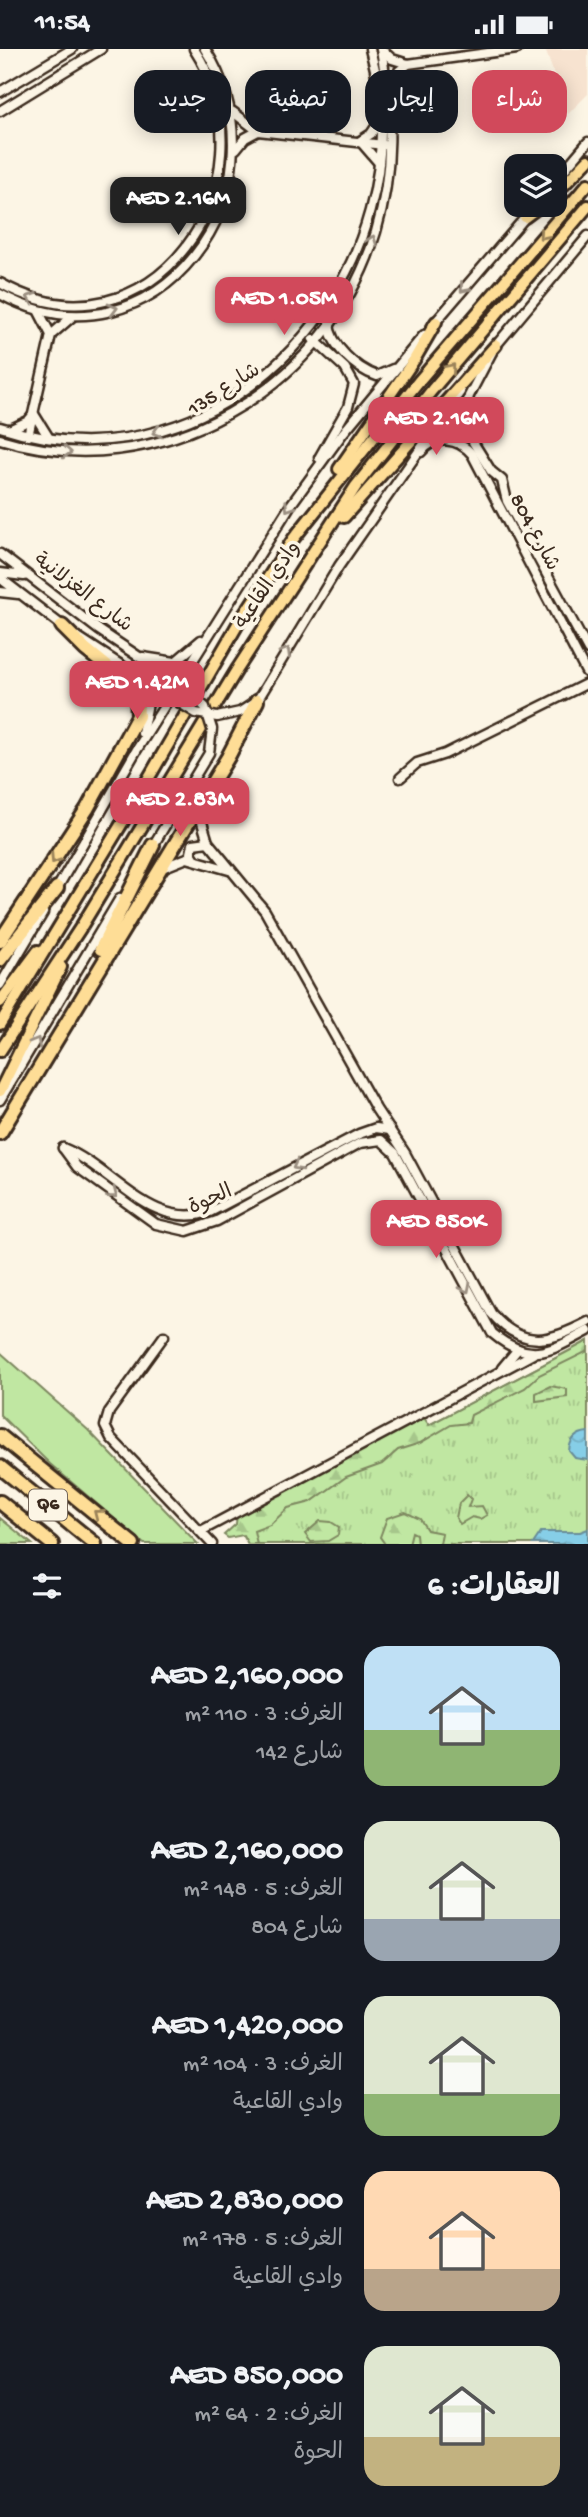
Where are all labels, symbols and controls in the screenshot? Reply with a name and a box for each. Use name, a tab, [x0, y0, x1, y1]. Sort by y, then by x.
text: 11:54	[35, 9, 90, 40]
chip: جديد	[134, 70, 231, 133]
chip: تصفية	[245, 70, 351, 133]
chip: إيجار	[365, 70, 458, 133]
chip: شراء	[472, 70, 567, 133]
map controls	[504, 154, 567, 217]
button: layers	[504, 154, 567, 217]
pin: AED 2.16M	[98, 177, 258, 237]
text: AED 2.16M	[126, 186, 230, 213]
one-way arrow	[539, 227, 551, 240]
one-way arrow	[364, 235, 378, 247]
pin: AED 1.05M	[204, 278, 364, 337]
one-way arrow	[460, 280, 472, 293]
text: AED 1.05M	[231, 286, 337, 313]
one-way arrow	[25, 291, 37, 306]
one-way arrow	[106, 303, 118, 318]
street label: شارع 135	[183, 359, 266, 424]
one-way arrow	[442, 363, 455, 375]
pin: AED 2.16M	[356, 397, 516, 457]
text: AED 2.16M	[384, 406, 488, 433]
one-way arrow	[151, 424, 163, 438]
one-way arrow	[61, 444, 72, 459]
street label: شارع 804	[502, 490, 564, 576]
one-way arrow	[285, 499, 298, 512]
street label: وادي القاعية	[231, 537, 307, 635]
street label: شارع الغزلانية	[28, 549, 136, 639]
one-way arrow	[278, 647, 291, 660]
pin: AED 1.42M	[57, 661, 217, 721]
text: AED 1.42M	[86, 670, 188, 697]
pin: AED 2.83M	[100, 779, 260, 838]
text: AED 2.83M	[126, 787, 234, 814]
one-way arrow	[50, 851, 63, 864]
one-way arrow	[28, 1037, 41, 1049]
one-way arrow	[292, 1158, 305, 1171]
street label: الحوة	[185, 1180, 237, 1222]
one-way arrow	[105, 1185, 118, 1198]
pin: AED 850K	[364, 1201, 508, 1260]
text: AED 850K	[387, 1209, 485, 1236]
one-way arrow	[458, 1281, 472, 1293]
road number: Q6	[29, 1489, 67, 1521]
one-way arrow	[93, 1510, 106, 1522]
icon: filters	[28, 1567, 66, 1605]
text: العقارات: 6	[428, 1571, 560, 1606]
text: AED 2,160,000	[151, 1660, 343, 1695]
icon: home	[420, 1674, 504, 1758]
text: الغرف: 3 · 110 m²	[185, 1702, 343, 1729]
text: شارع 142	[256, 1740, 343, 1767]
text: AED 2,160,000	[151, 1835, 343, 1870]
icon: home	[420, 1849, 504, 1933]
text: الغرف: 5 · 148 m²	[183, 1877, 343, 1904]
text: شارع 804	[251, 1915, 343, 1942]
text: AED 1,420,000	[152, 2010, 343, 2045]
icon: home	[420, 2024, 504, 2108]
text: الغرف: 3 · 104 m²	[183, 2052, 343, 2079]
text: وادي القاعية	[233, 2090, 343, 2117]
text: AED 2,830,000	[146, 2185, 343, 2220]
icon: home	[420, 2199, 504, 2283]
text: الغرف: 5 · 178 m²	[182, 2227, 343, 2254]
text: وادي القاعية	[233, 2265, 343, 2292]
text: AED 850,000	[170, 2360, 343, 2395]
icon: home	[420, 2374, 504, 2458]
text: الغرف: 2 · 64 m²	[194, 2402, 343, 2429]
text: الحوة	[293, 2440, 343, 2467]

